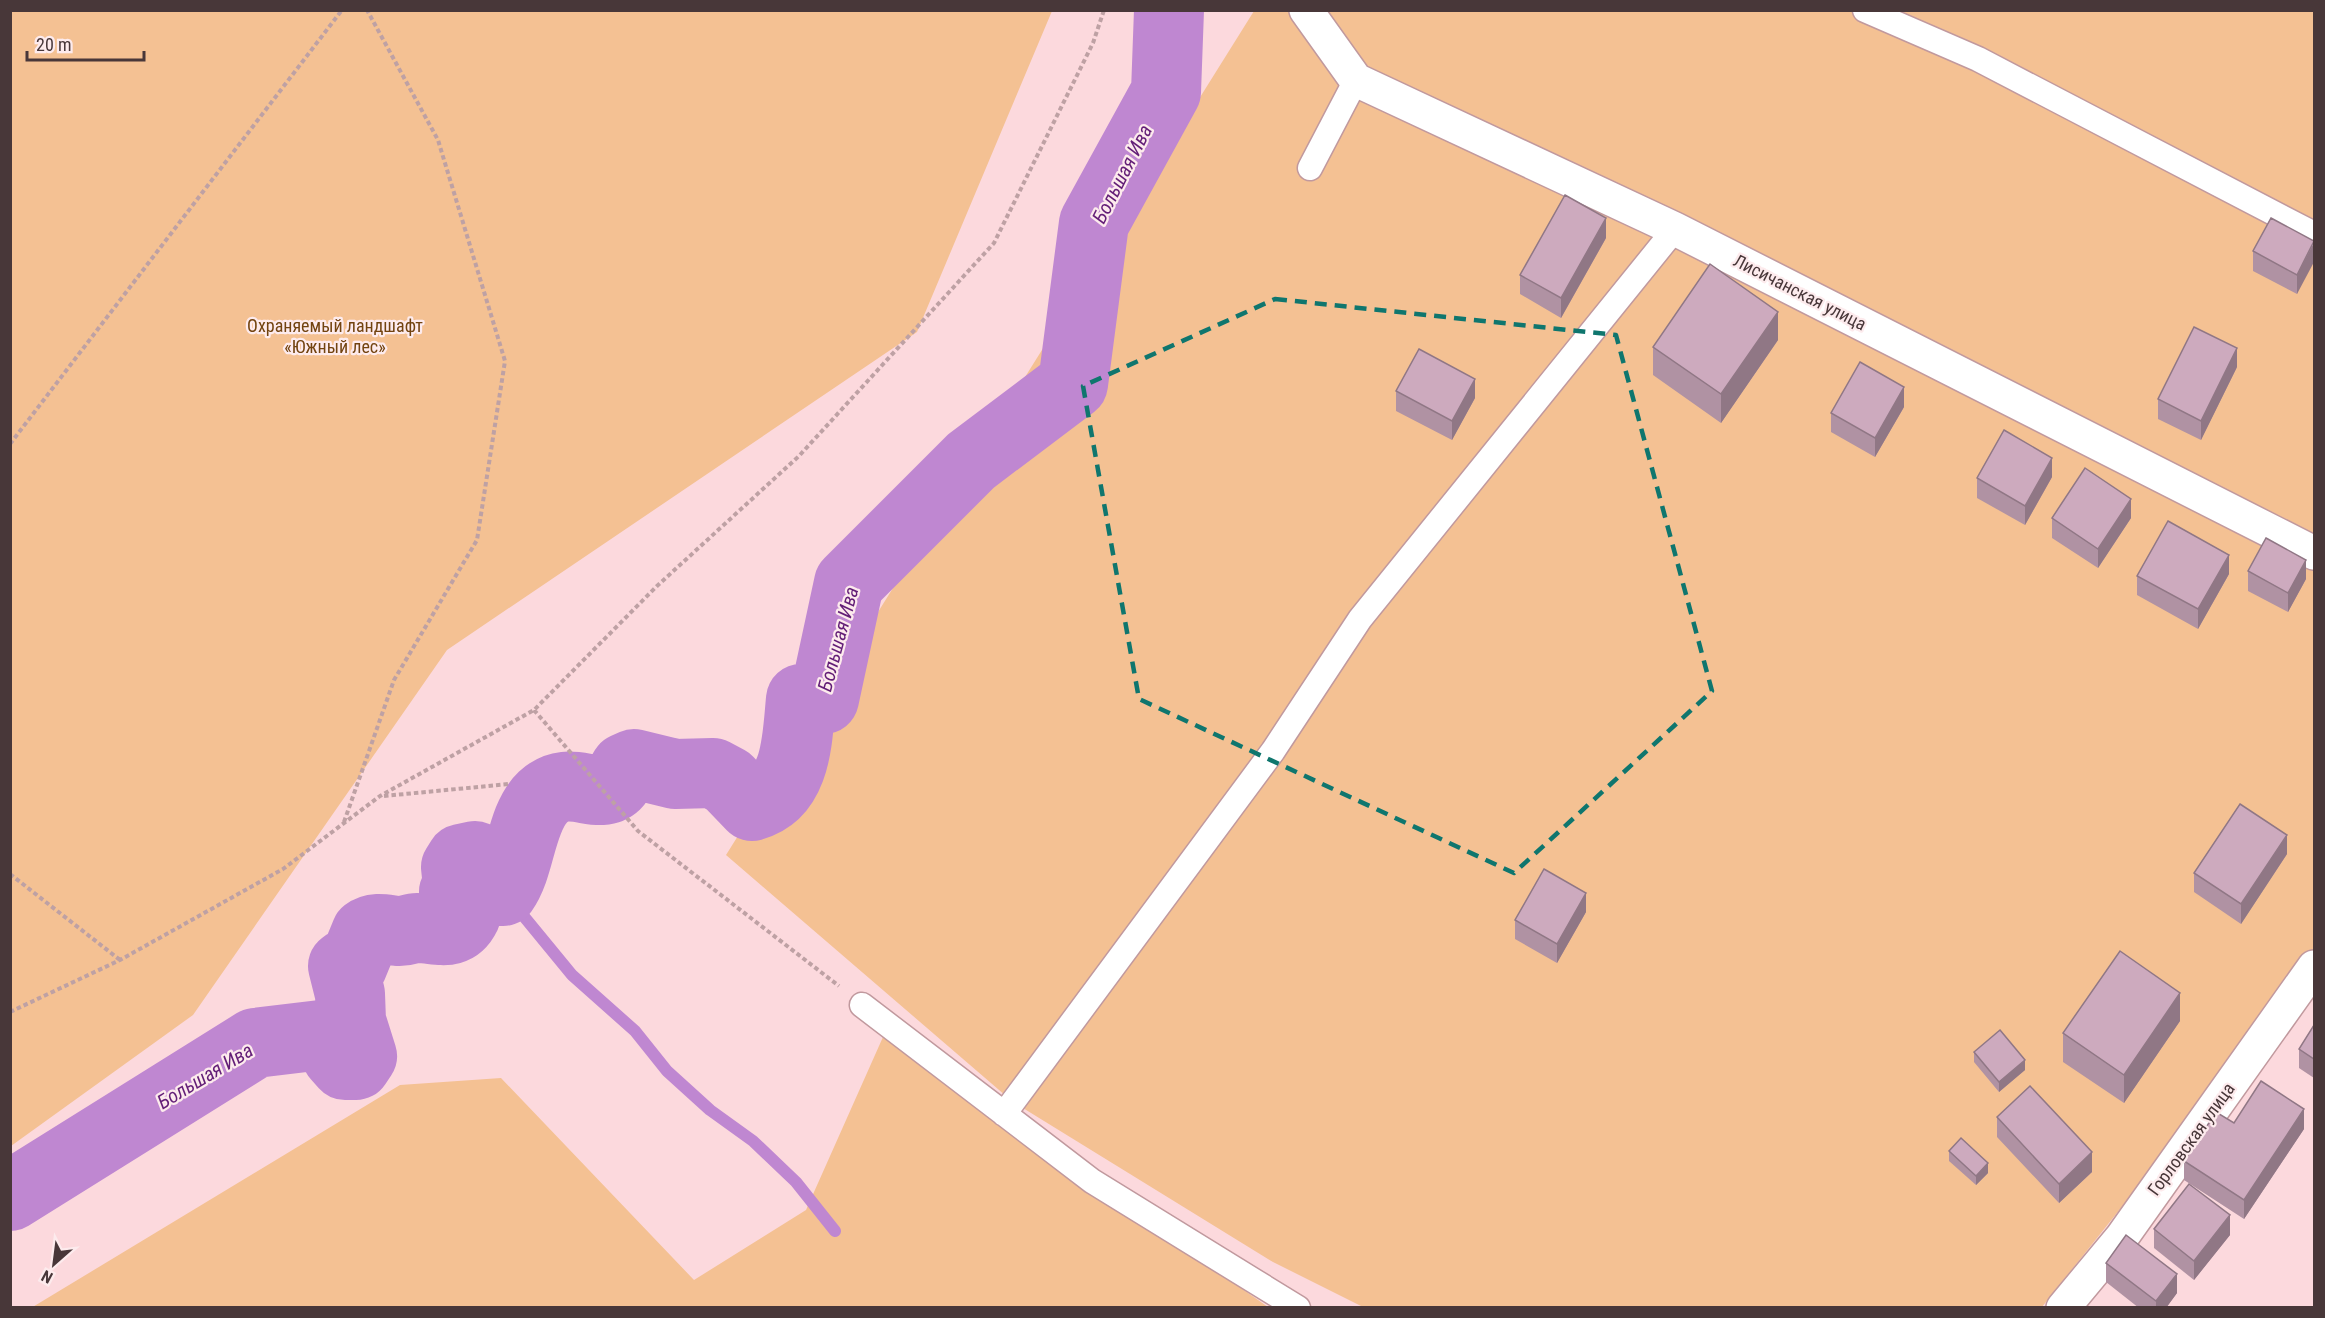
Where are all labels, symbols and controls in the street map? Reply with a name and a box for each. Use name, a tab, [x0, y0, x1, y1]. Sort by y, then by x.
scale bar	[27, 24, 144, 62]
text: 20 m	[36, 34, 71, 55]
water label: Большая Ива	[1087, 121, 1157, 227]
street label: Лисичанская улица	[1730, 249, 1870, 335]
park label: Охраняемый ландшафт «Южный лес»	[247, 315, 423, 357]
water label: Большая Ива	[812, 584, 864, 694]
water label: Большая Ива	[153, 1038, 257, 1114]
street label: Горловская улица	[2143, 1079, 2239, 1199]
north arrow	[24, 1234, 84, 1294]
text: N	[38, 1266, 56, 1287]

